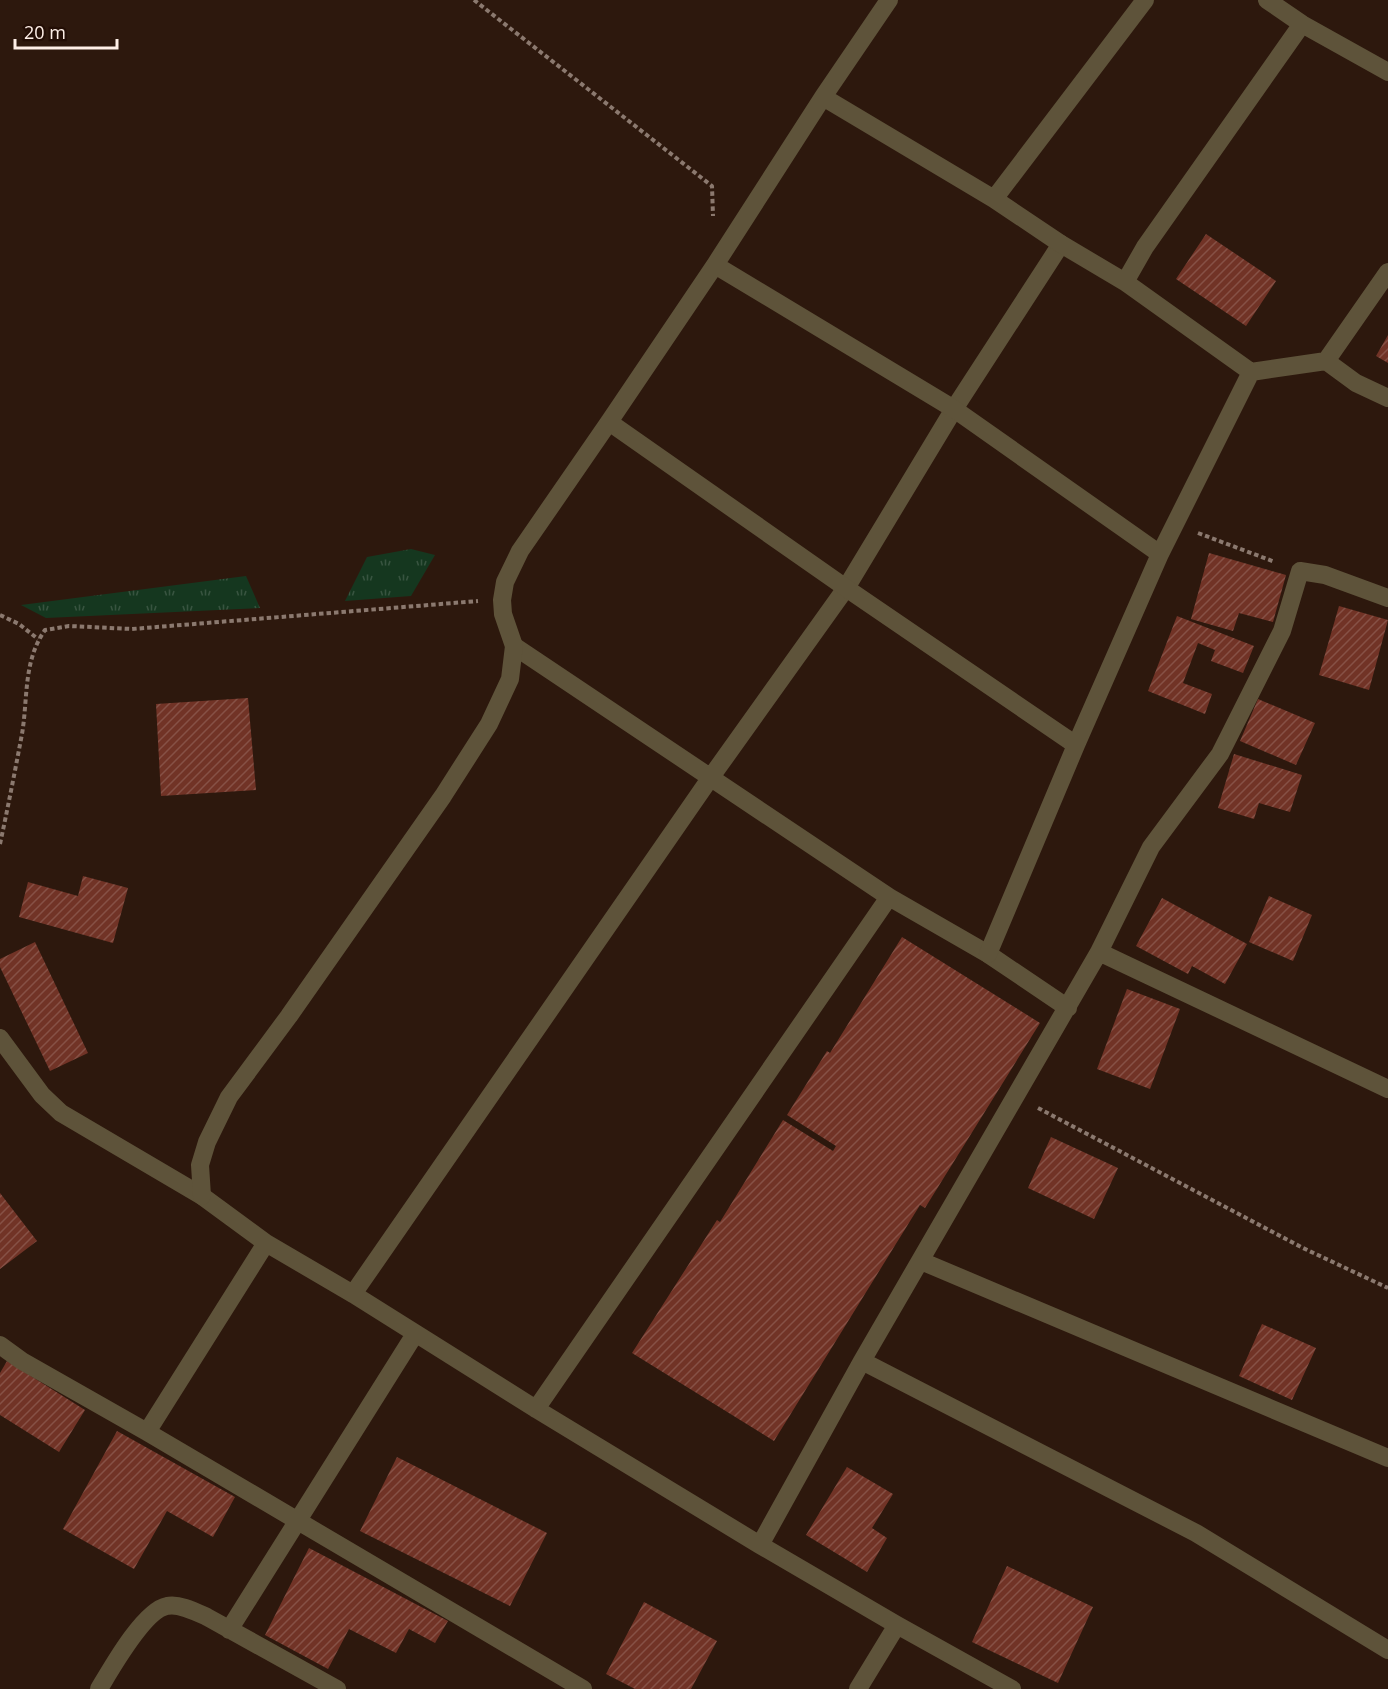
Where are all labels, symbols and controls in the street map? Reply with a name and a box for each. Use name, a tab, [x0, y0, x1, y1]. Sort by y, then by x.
scale bar	[15, 12, 117, 50]
text: 20 m	[24, 20, 66, 44]

